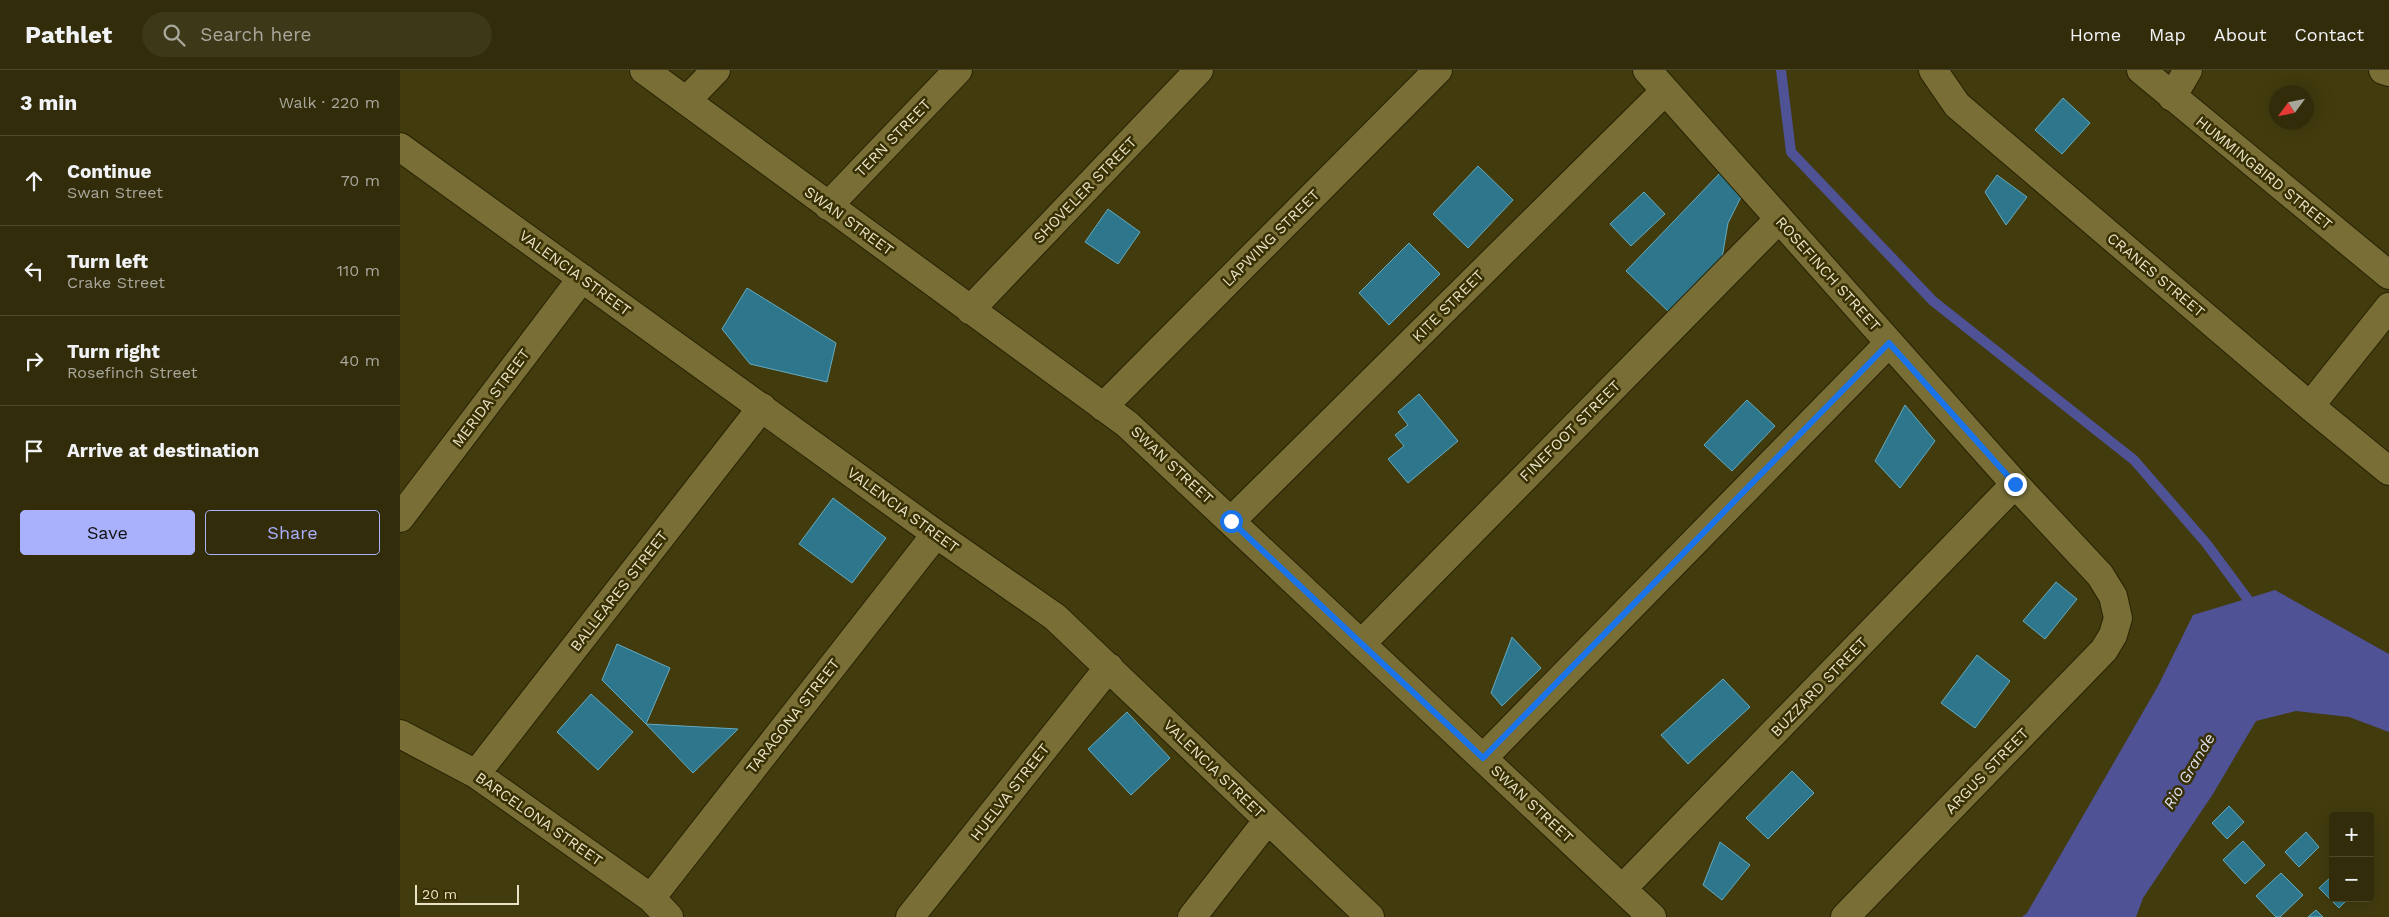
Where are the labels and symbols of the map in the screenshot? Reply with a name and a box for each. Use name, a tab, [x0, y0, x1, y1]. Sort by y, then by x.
north arrow	[2269, 85, 2314, 130]
street label: TERN STREET	[851, 95, 935, 181]
street label: HUMMINGBIRD STREET	[2192, 112, 2336, 234]
street label: SHOVELER STREET	[1030, 133, 1140, 247]
street label: SWAN STREET	[801, 183, 897, 259]
street label: LAPWING STREET	[1219, 186, 1323, 290]
street label: ROSEFINCH STREET	[1772, 213, 1884, 335]
street label: VALENCIA STREET	[516, 226, 634, 320]
street label: CRANES STREET	[2104, 229, 2208, 321]
street label: KITE STREET	[1408, 266, 1488, 346]
street label: MERIDA STREET	[448, 345, 534, 451]
street label: FINEFOOT STREET	[1516, 377, 1624, 485]
street label: SWAN STREET	[1127, 422, 1217, 508]
street label: VALENCIA STREET	[844, 463, 962, 557]
route end	[2004, 473, 2027, 496]
route start	[1220, 510, 1243, 533]
street label: BALLEARES STREET	[566, 527, 672, 655]
street label: BUZZARD STREET	[1767, 633, 1871, 741]
street label: TARAGONA STREET	[742, 655, 844, 777]
street label: VALENCIA STREET	[1160, 716, 1268, 822]
street label: ARGUS STREET	[1941, 724, 2033, 818]
water label: Rio Grande	[2159, 730, 2219, 812]
street label: HUELVA STREET	[967, 740, 1053, 844]
street label: SWAN STREET	[1487, 761, 1577, 847]
street label: BARCELONA STREET	[472, 768, 606, 870]
scale bar	[415, 882, 519, 905]

